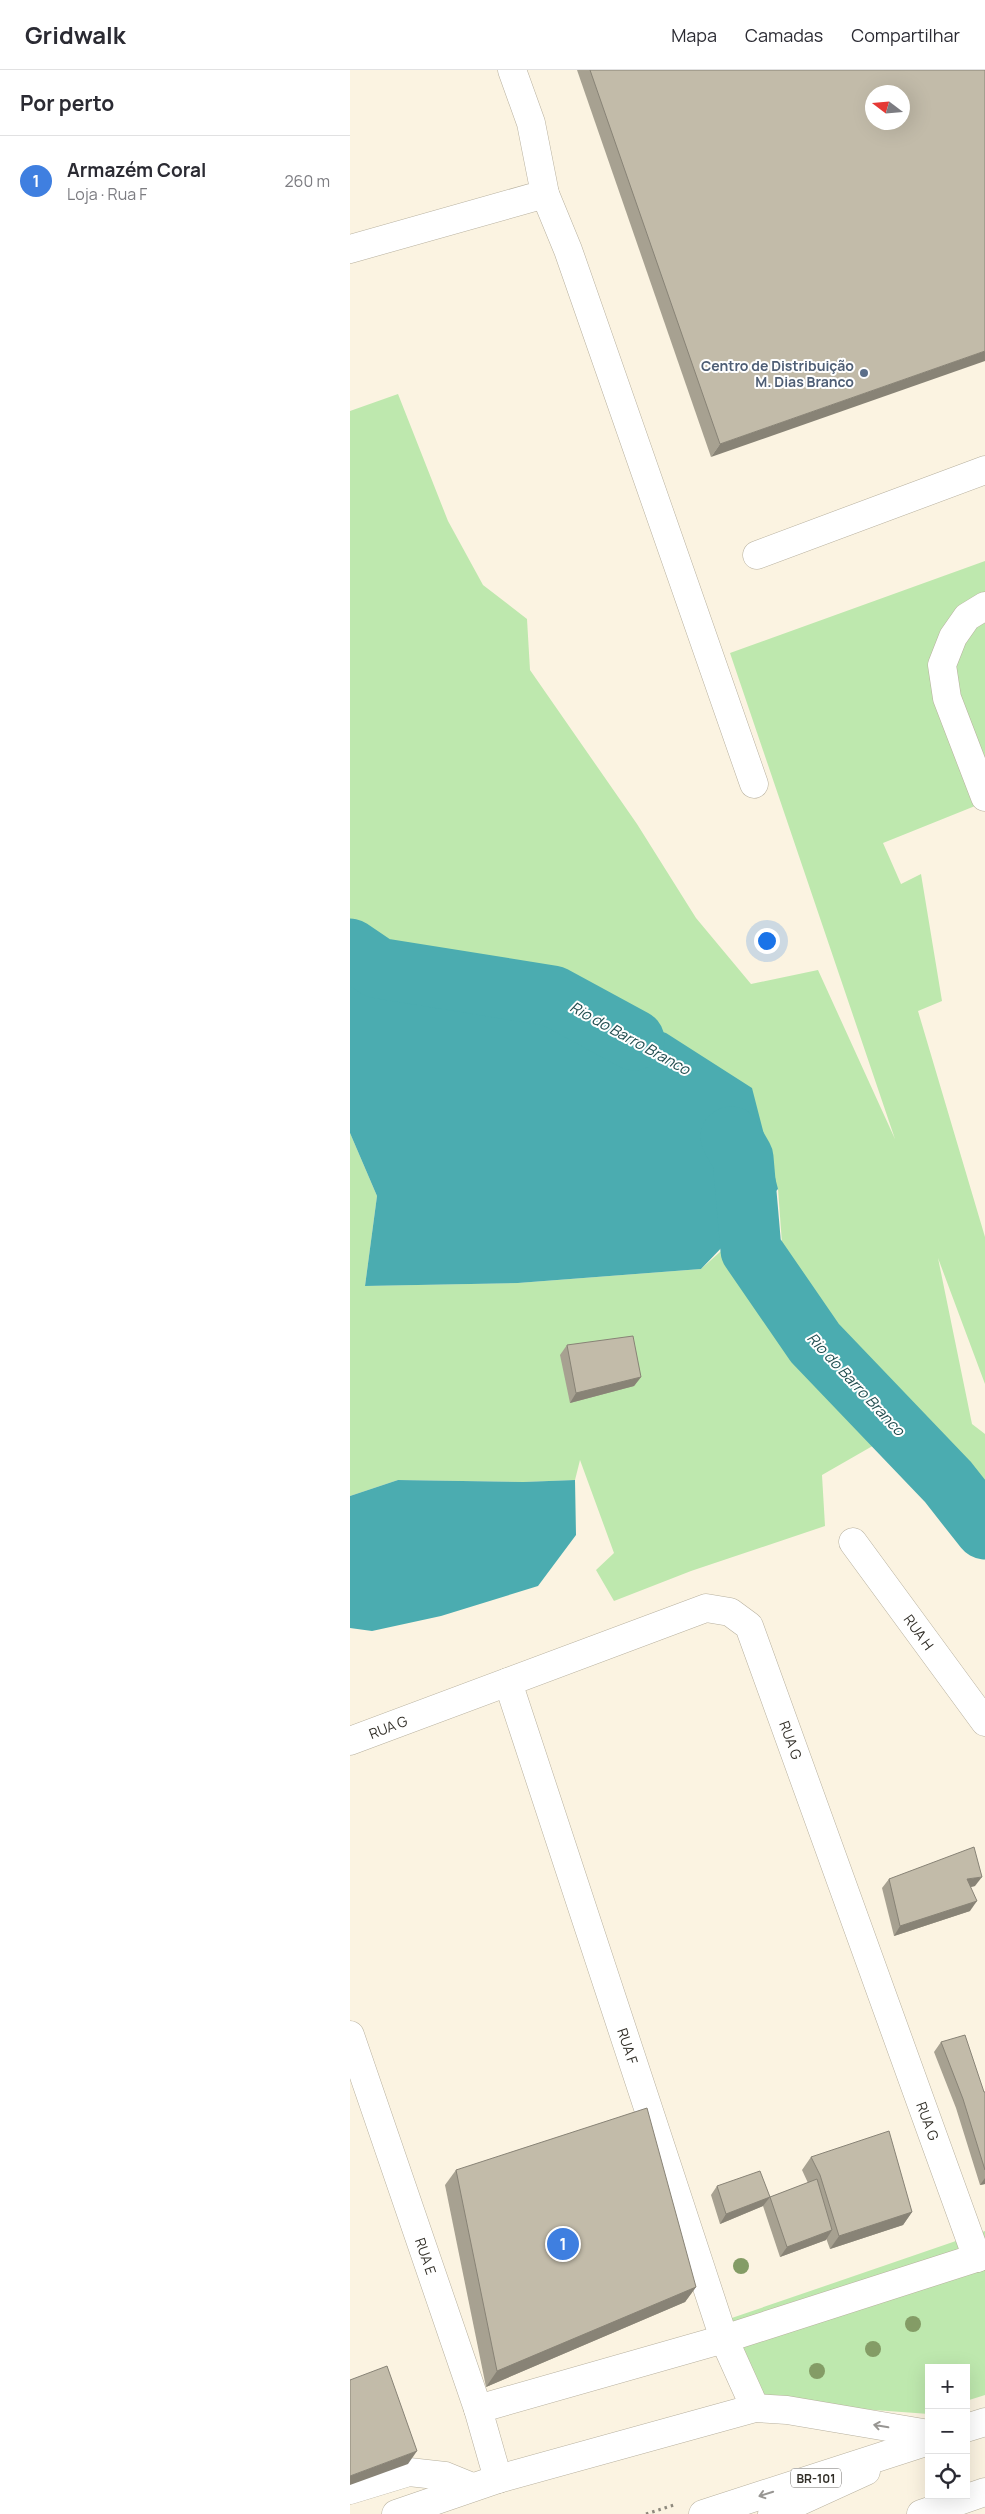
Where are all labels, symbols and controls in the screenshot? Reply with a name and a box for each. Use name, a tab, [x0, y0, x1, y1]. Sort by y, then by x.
text: Gridwalk	[25, 18, 126, 51]
text: Mapa	[671, 23, 717, 47]
text: Camadas	[745, 23, 823, 47]
text: Compartilhar	[851, 23, 960, 47]
north arrow	[865, 85, 910, 130]
text: Por perto	[20, 89, 114, 117]
text: Armazém Coral	[67, 157, 206, 183]
text: 1	[32, 170, 40, 192]
text: 260 m	[284, 170, 330, 192]
text: Loja · Rua F	[67, 183, 147, 205]
place label: Centro de Distribuição M. Dias Branco	[701, 356, 854, 391]
marker: Centro de Distribuição M. Dias Branco	[858, 367, 870, 379]
your location	[754, 928, 780, 954]
water label: Rio do Barro Branco	[566, 996, 695, 1080]
water label: Rio do Barro Branco	[803, 1328, 910, 1441]
street label: RUA H	[900, 1610, 938, 1654]
street label: RUA G	[366, 1711, 410, 1743]
street label: RUA G	[775, 1718, 807, 1762]
street label: RUA F	[613, 2025, 643, 2067]
street label: RUA G	[912, 2099, 944, 2143]
pin: 1	[547, 2225, 579, 2263]
street label: RUA E	[411, 2235, 441, 2277]
map controls	[925, 2364, 970, 2499]
button: +	[925, 2364, 970, 2409]
button: −	[925, 2409, 970, 2454]
one-way arrow	[873, 2421, 889, 2431]
button: locate	[925, 2454, 970, 2499]
road number: BR-101	[791, 2468, 841, 2488]
one-way arrow	[758, 2489, 774, 2499]

